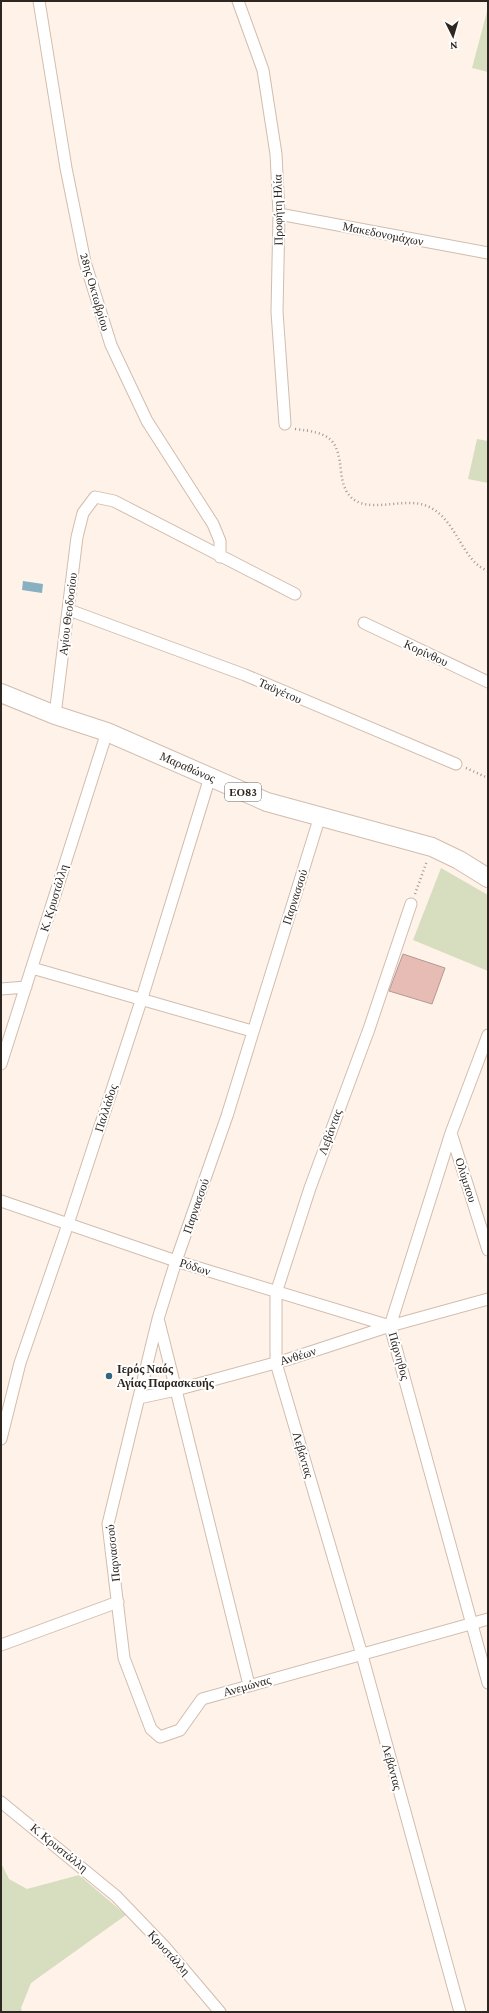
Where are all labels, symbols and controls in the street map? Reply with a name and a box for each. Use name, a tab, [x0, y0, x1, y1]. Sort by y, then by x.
north arrow	[433, 16, 473, 56]
text: N	[449, 40, 458, 52]
street label: Προφήτη Ηλία	[270, 174, 286, 246]
street label: Μακεδονομάχων	[341, 219, 425, 249]
street label: 28ης Οκτωβρίου	[77, 252, 113, 333]
street label: Αγίου Θεοδοσίου	[56, 572, 80, 656]
street label: Κορίνθου	[402, 637, 450, 669]
street label: Ταϋγέτου	[256, 675, 304, 707]
street label: Μαραθώνος	[158, 749, 218, 786]
road number: ΕΟ83	[225, 783, 261, 801]
street label: Κ. Κρυστάλλη	[37, 863, 71, 933]
street label: Παρνασσού	[279, 867, 311, 927]
street label: Παλλάδος	[92, 1082, 120, 1134]
street label: Λεβάντας	[315, 1107, 345, 1157]
street label: Ολύμπου	[452, 1156, 480, 1204]
street label: Παρνασσού	[180, 1176, 212, 1235]
street label: Ρόδων	[178, 1255, 213, 1279]
street label: Πάρνηθος	[385, 1330, 413, 1382]
street label: Ανθέων	[278, 1344, 318, 1368]
place label: Ιερός Ναός Αγίας Παρασκευής	[117, 1362, 215, 1390]
marker: Ιερός Ναός Αγίας Παρασκευής	[104, 1371, 114, 1381]
street label: Λεβάντας	[290, 1430, 316, 1480]
street label: Παρνασσού	[103, 1524, 123, 1582]
street label: Ανεμώνας	[222, 1672, 273, 1699]
street label: Λεβάντας	[379, 1742, 405, 1792]
street label: Κ. Κρυστάλλη	[28, 1821, 90, 1875]
street label: Κρυστάλλη	[145, 1928, 193, 1978]

